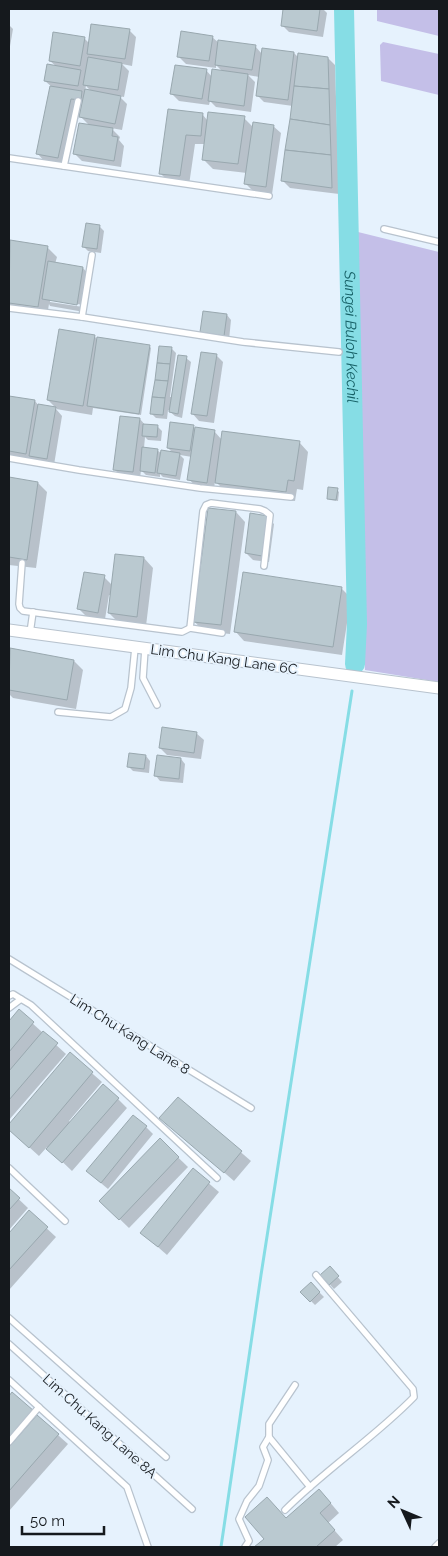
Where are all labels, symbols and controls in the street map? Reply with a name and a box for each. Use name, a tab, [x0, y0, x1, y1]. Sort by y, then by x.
water label: Sungei Buloh Kechil	[341, 269, 361, 403]
street label: Lim Chu Kang Lane 6C	[150, 641, 299, 677]
street label: Lim Chu Kang Lane 8	[67, 991, 193, 1077]
street label: Lim Chu Kang Lane 8A	[40, 1371, 161, 1482]
north arrow	[378, 1486, 428, 1536]
text: N	[384, 1493, 403, 1511]
scale bar	[22, 1504, 105, 1536]
text: 50 m	[30, 1512, 65, 1530]

